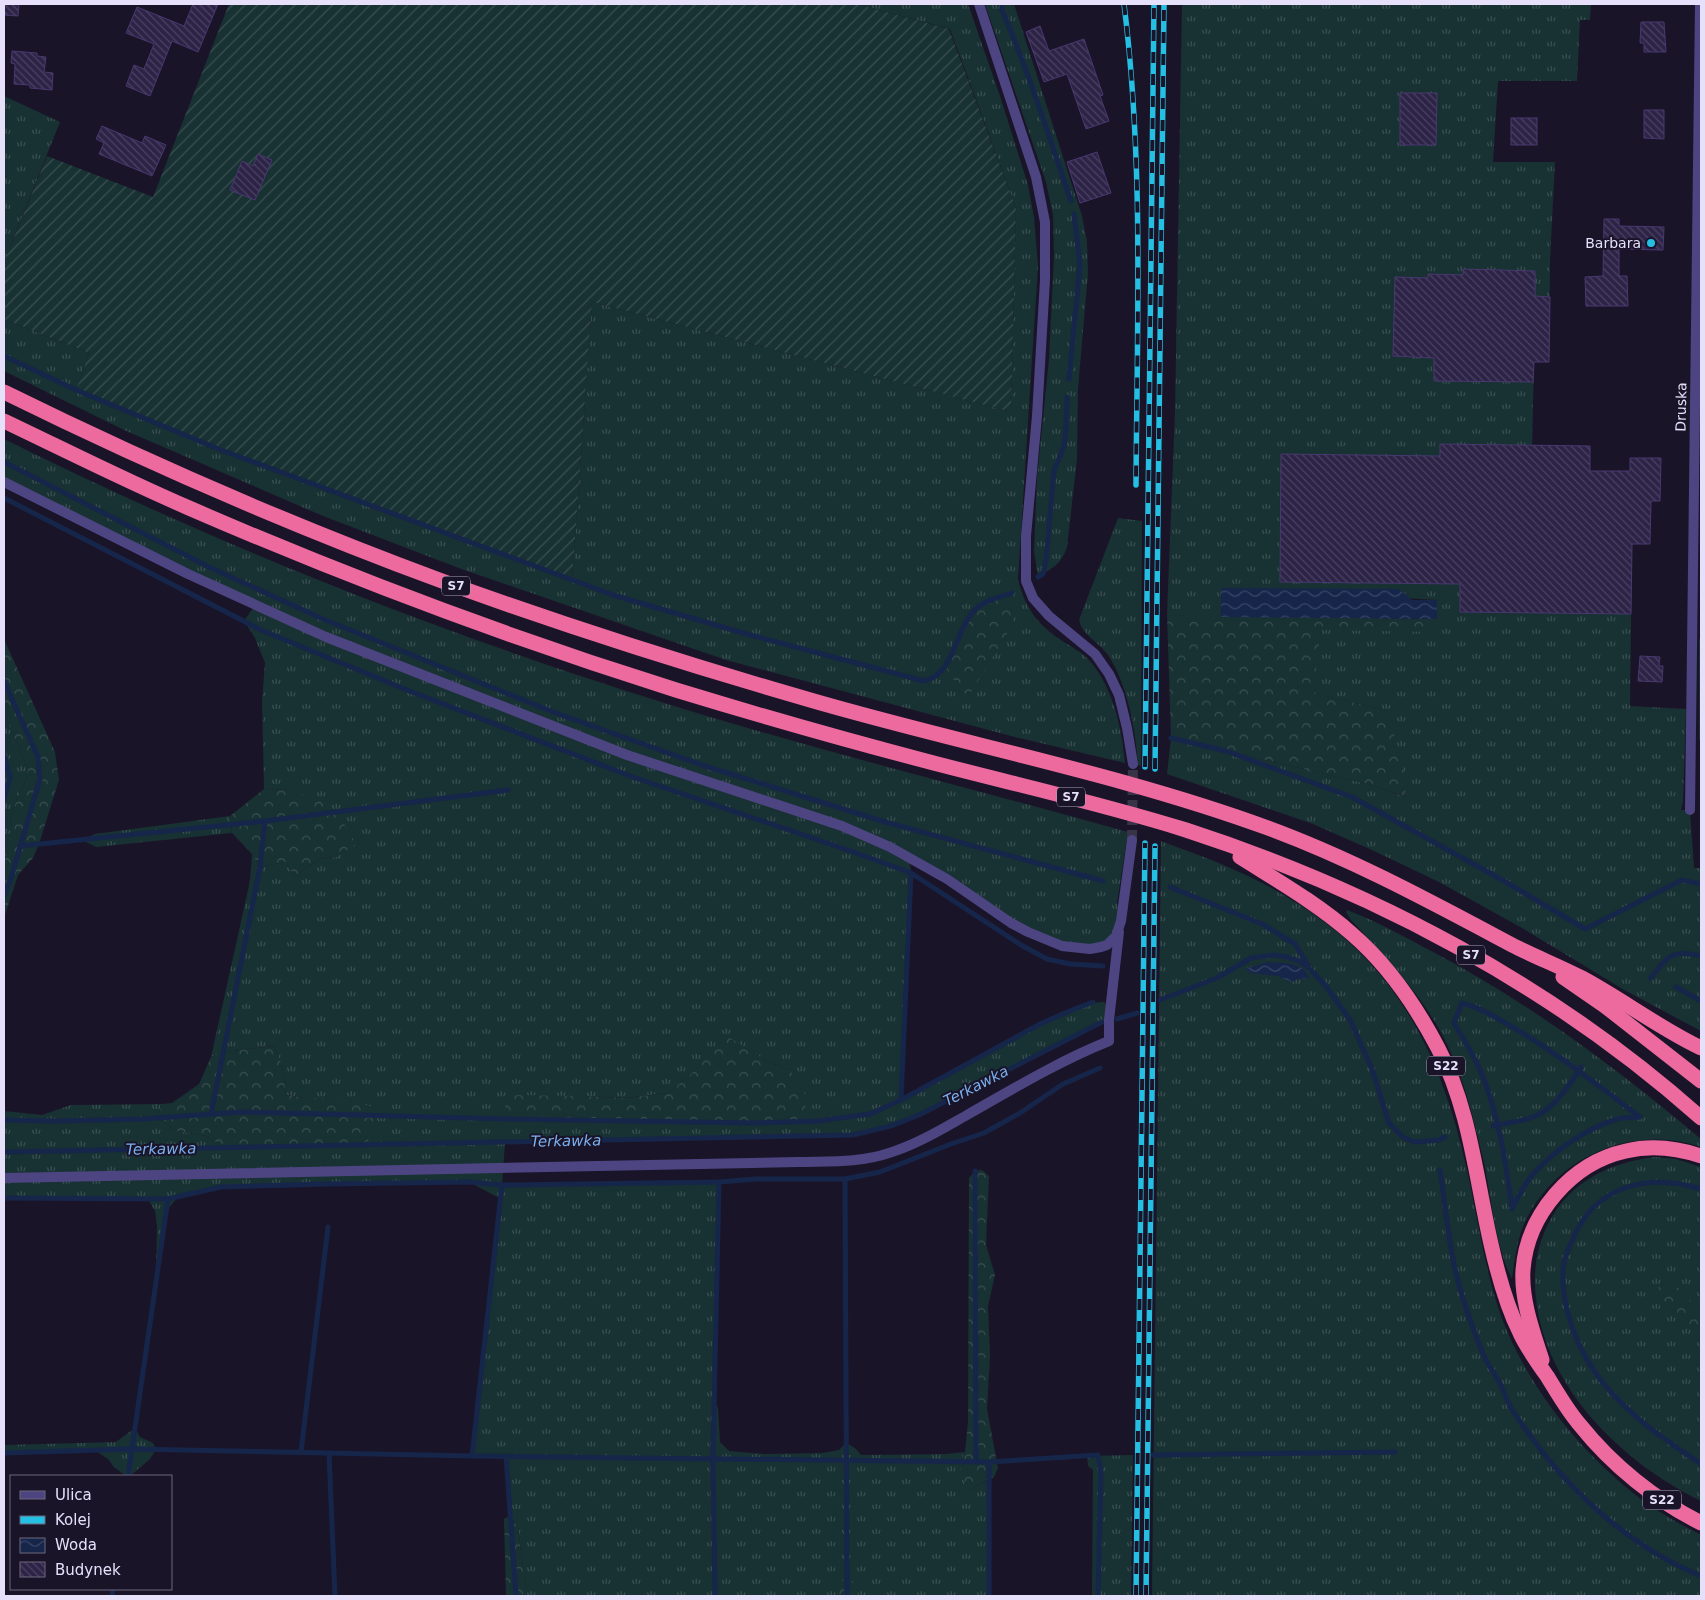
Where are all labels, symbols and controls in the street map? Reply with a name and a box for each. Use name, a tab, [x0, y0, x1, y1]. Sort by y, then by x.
place label: Barbara	[1585, 235, 1641, 251]
marker: Barbara	[1645, 237, 1657, 249]
street label: Druska	[1673, 382, 1689, 432]
road number: S7	[442, 576, 470, 596]
road number: S7	[1057, 788, 1085, 806]
road number: S7	[1457, 946, 1485, 964]
road number: S22	[1427, 1056, 1465, 1076]
water label: Terkawka	[940, 1062, 1012, 1110]
water label: Terkawka	[530, 1131, 602, 1151]
water label: Terkawka	[125, 1139, 197, 1159]
legend	[10, 1475, 172, 1590]
text: Ulica	[55, 1486, 92, 1504]
road number: S22	[1643, 1490, 1681, 1510]
text: Kolej	[55, 1511, 91, 1529]
text: Woda	[55, 1536, 97, 1554]
text: Budynek	[55, 1561, 121, 1579]

